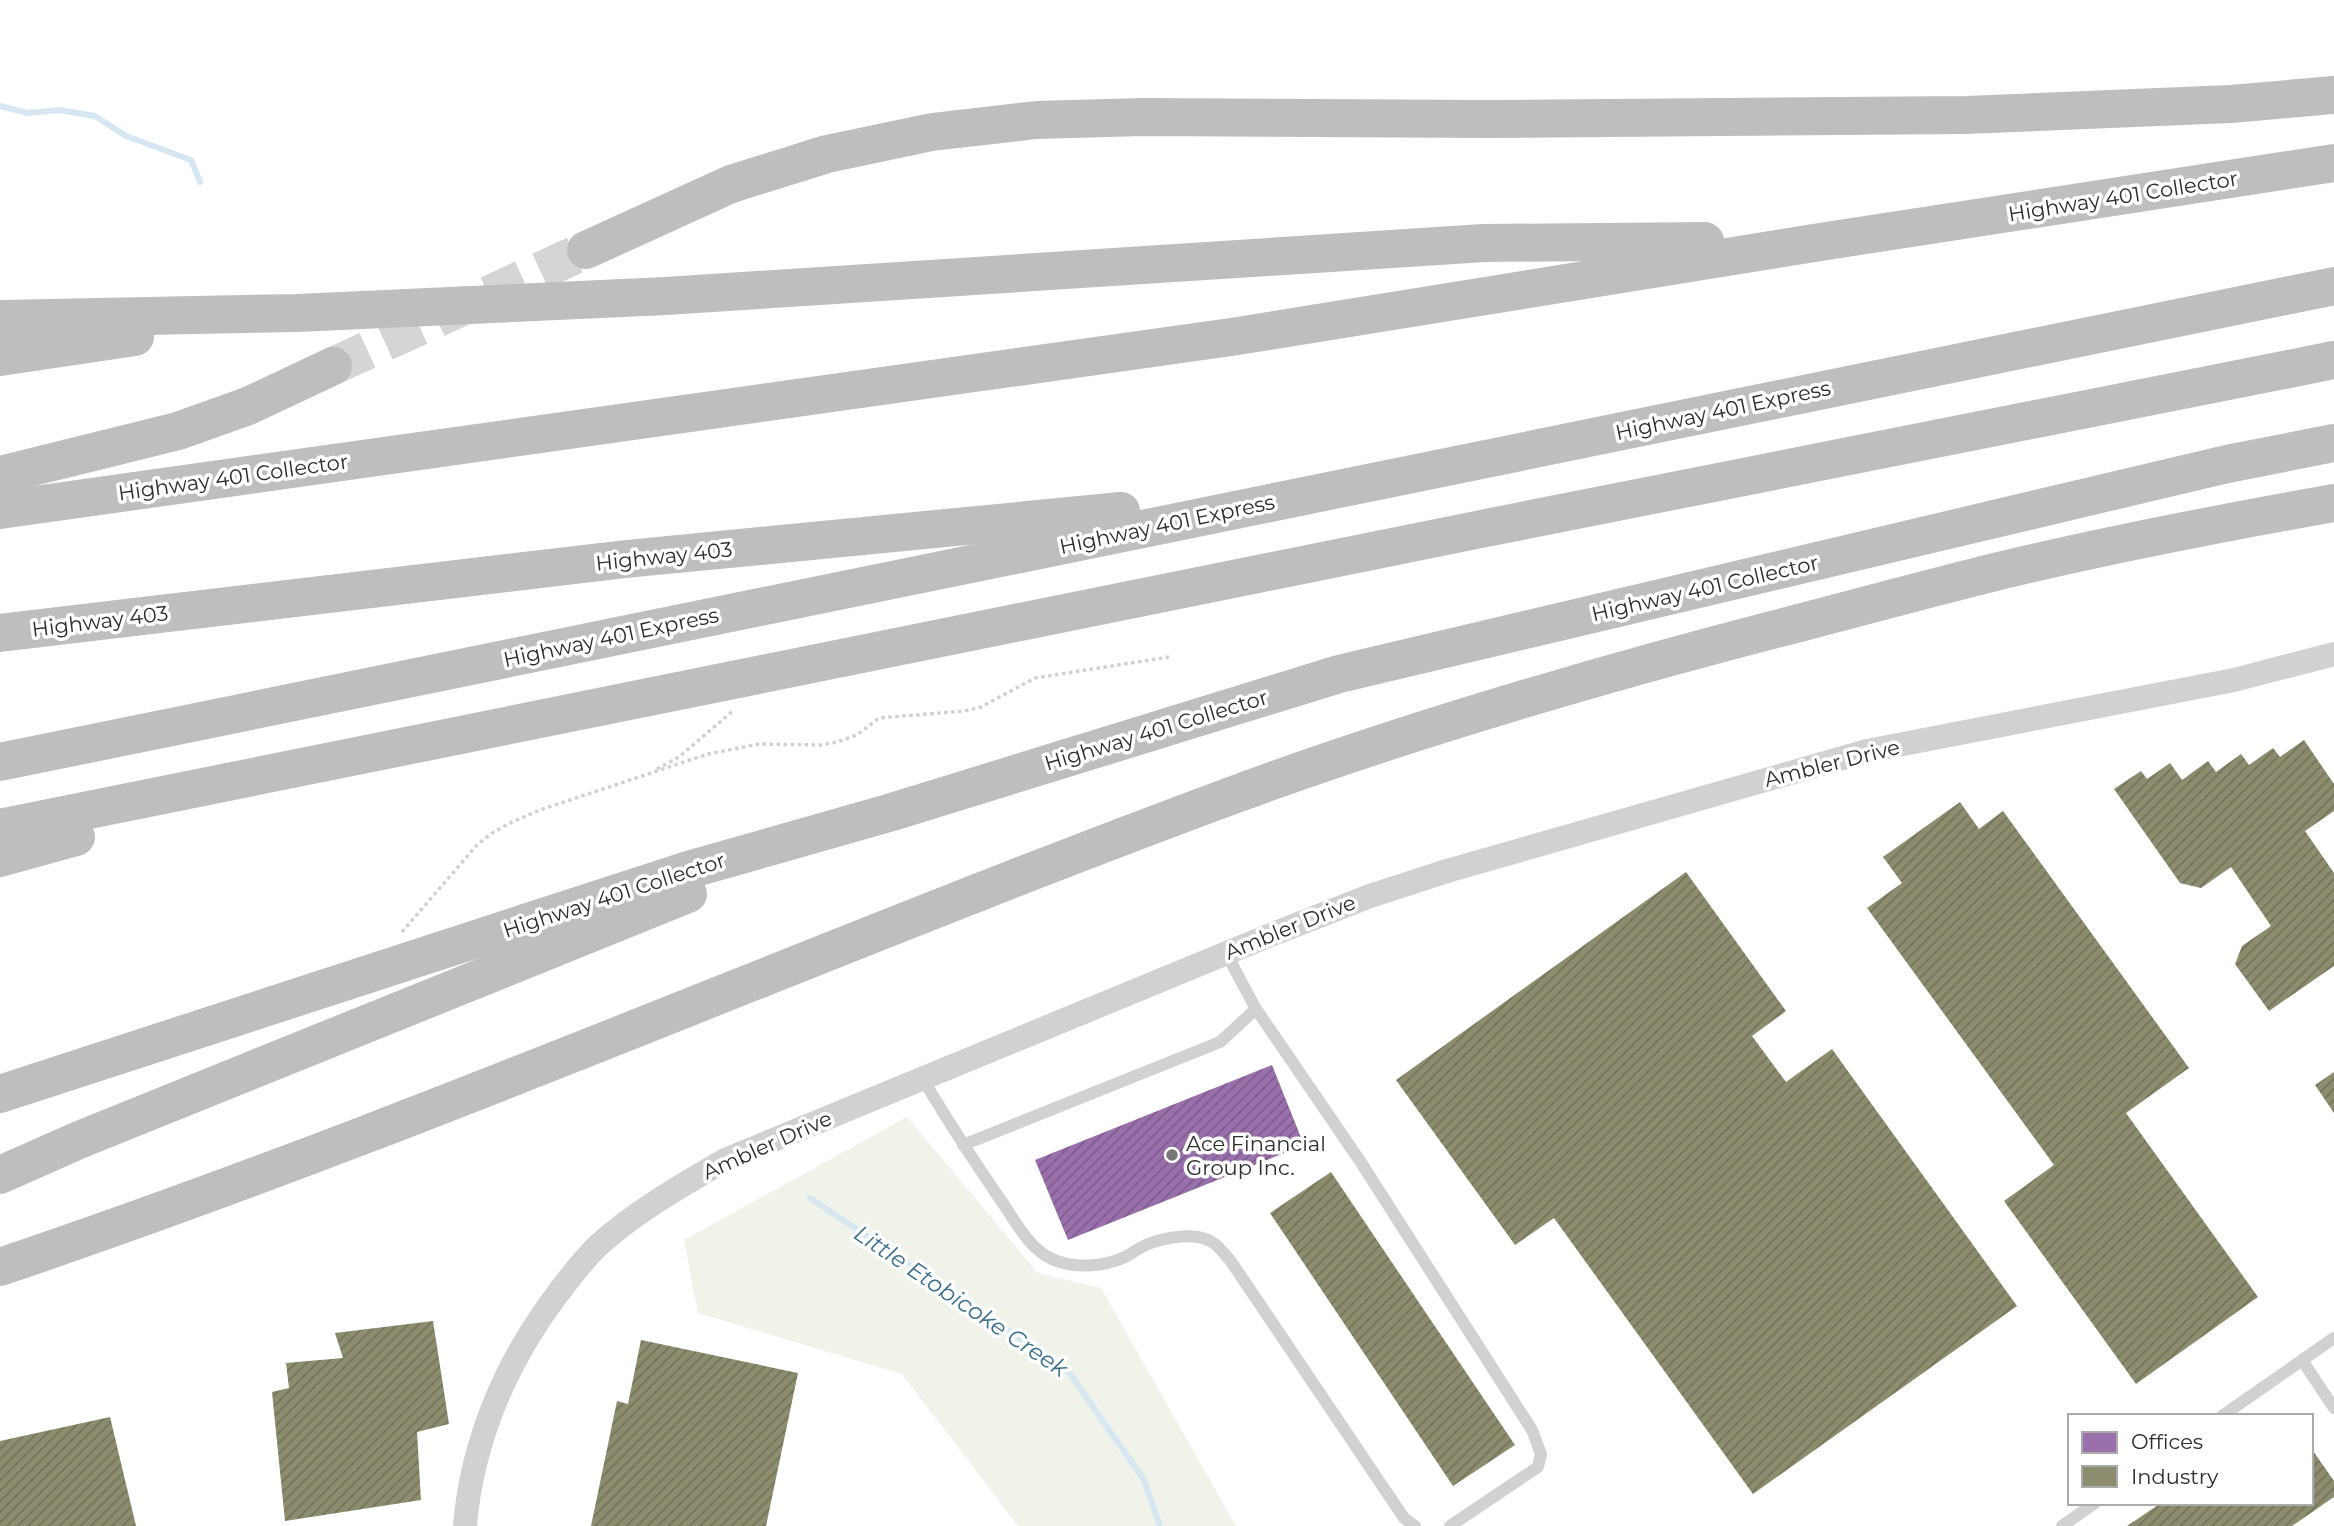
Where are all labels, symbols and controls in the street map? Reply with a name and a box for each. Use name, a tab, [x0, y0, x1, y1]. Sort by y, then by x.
street label: Highway 401 Collector	[2006, 165, 2240, 227]
street label: Highway 401 Express	[1613, 375, 1833, 445]
street label: Highway 401 Collector	[116, 448, 350, 506]
street label: Highway 401 Express	[1057, 489, 1277, 559]
street label: Highway 403	[594, 536, 734, 576]
street label: Highway 401 Collector	[1589, 550, 1821, 626]
street label: Highway 403	[30, 600, 170, 642]
street label: Highway 401 Express	[501, 602, 721, 672]
street label: Highway 401 Collector	[1041, 684, 1271, 776]
street label: Ambler Drive	[1762, 734, 1902, 792]
street label: Highway 401 Collector	[500, 847, 728, 943]
street label: Ambler Drive	[1221, 889, 1359, 965]
street label: Ambler Drive	[698, 1105, 836, 1185]
place label: Ace Financial Group Inc.	[1186, 1131, 1326, 1180]
marker: Ace Financial Group Inc.	[1164, 1147, 1180, 1163]
water label: Little Etobicoke Creek	[849, 1219, 1074, 1384]
legend	[2068, 1414, 2313, 1505]
text: Offices	[2131, 1429, 2203, 1454]
text: Industry	[2131, 1464, 2219, 1489]

